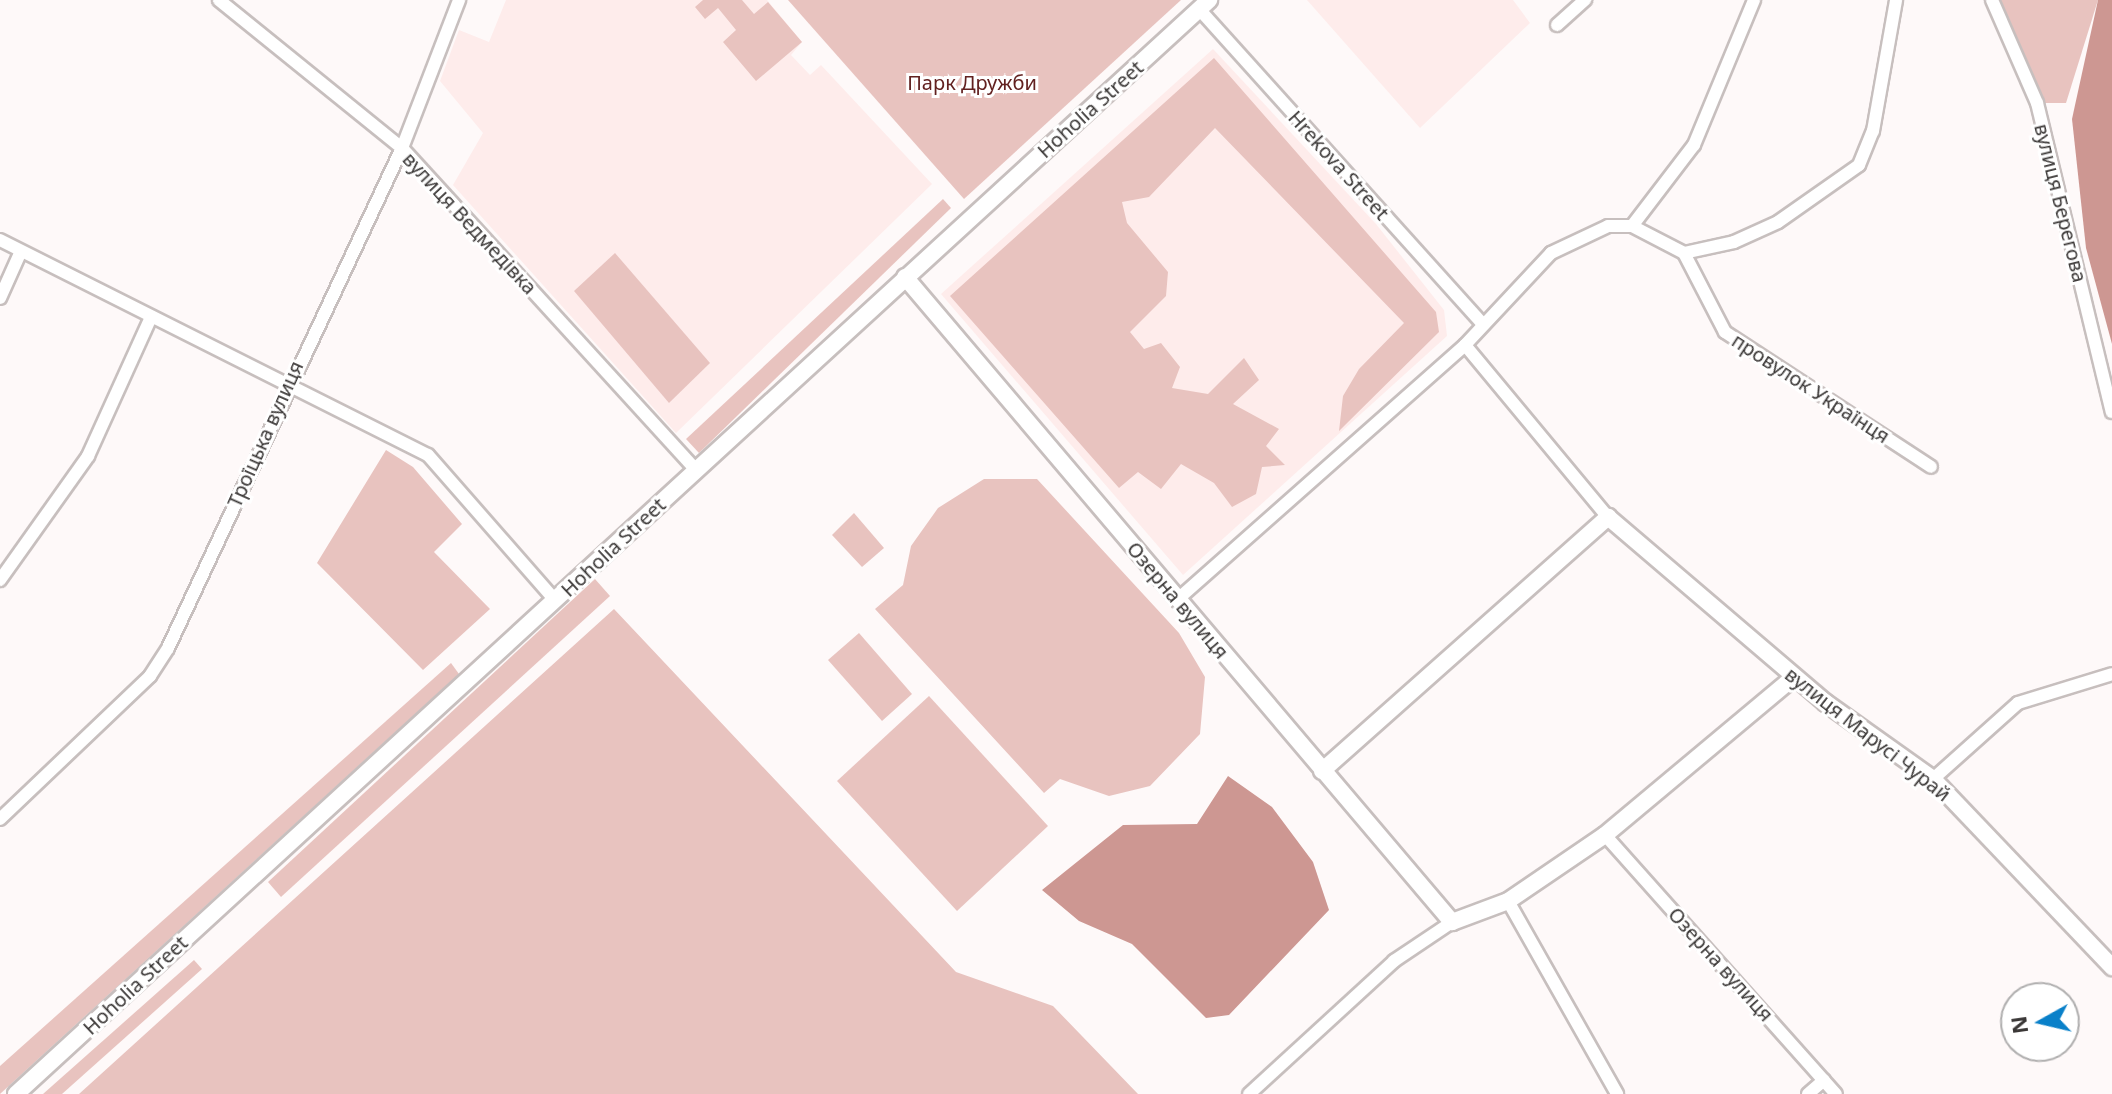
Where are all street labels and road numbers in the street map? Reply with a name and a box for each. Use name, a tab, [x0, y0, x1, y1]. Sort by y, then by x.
street label: Hoholia Street	[1032, 55, 1148, 163]
street label: Hrekova Street	[1284, 105, 1394, 225]
street label: вулиця Берегова	[2030, 121, 2092, 285]
street label: вулиця Ведмедівка	[398, 147, 542, 299]
street label: провулок Українця	[1728, 328, 1894, 448]
street label: Троїцька вулиця	[222, 357, 308, 511]
street label: Hoholia Street	[556, 493, 670, 601]
street label: Озерна вулиця	[1122, 537, 1234, 663]
street label: вулиця Марусі Чурай	[1780, 662, 1956, 806]
street label: Озерна вулиця	[1664, 902, 1778, 1026]
street label: Hoholia Street	[78, 931, 192, 1039]

